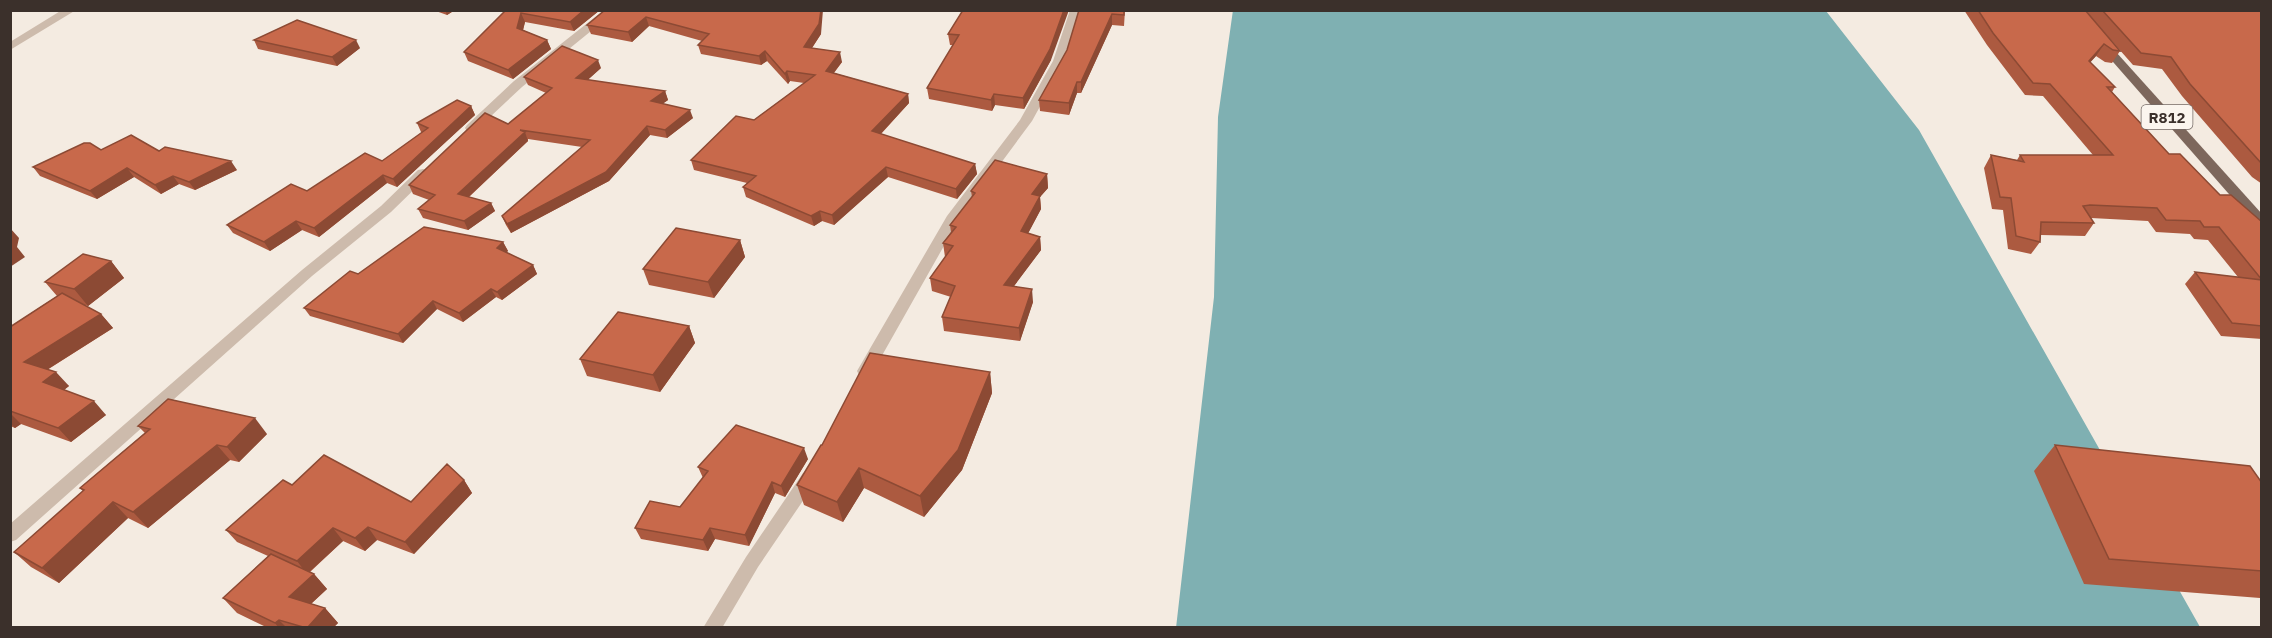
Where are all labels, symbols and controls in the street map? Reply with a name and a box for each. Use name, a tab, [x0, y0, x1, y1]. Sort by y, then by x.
road number: R812	[2142, 105, 2192, 129]

